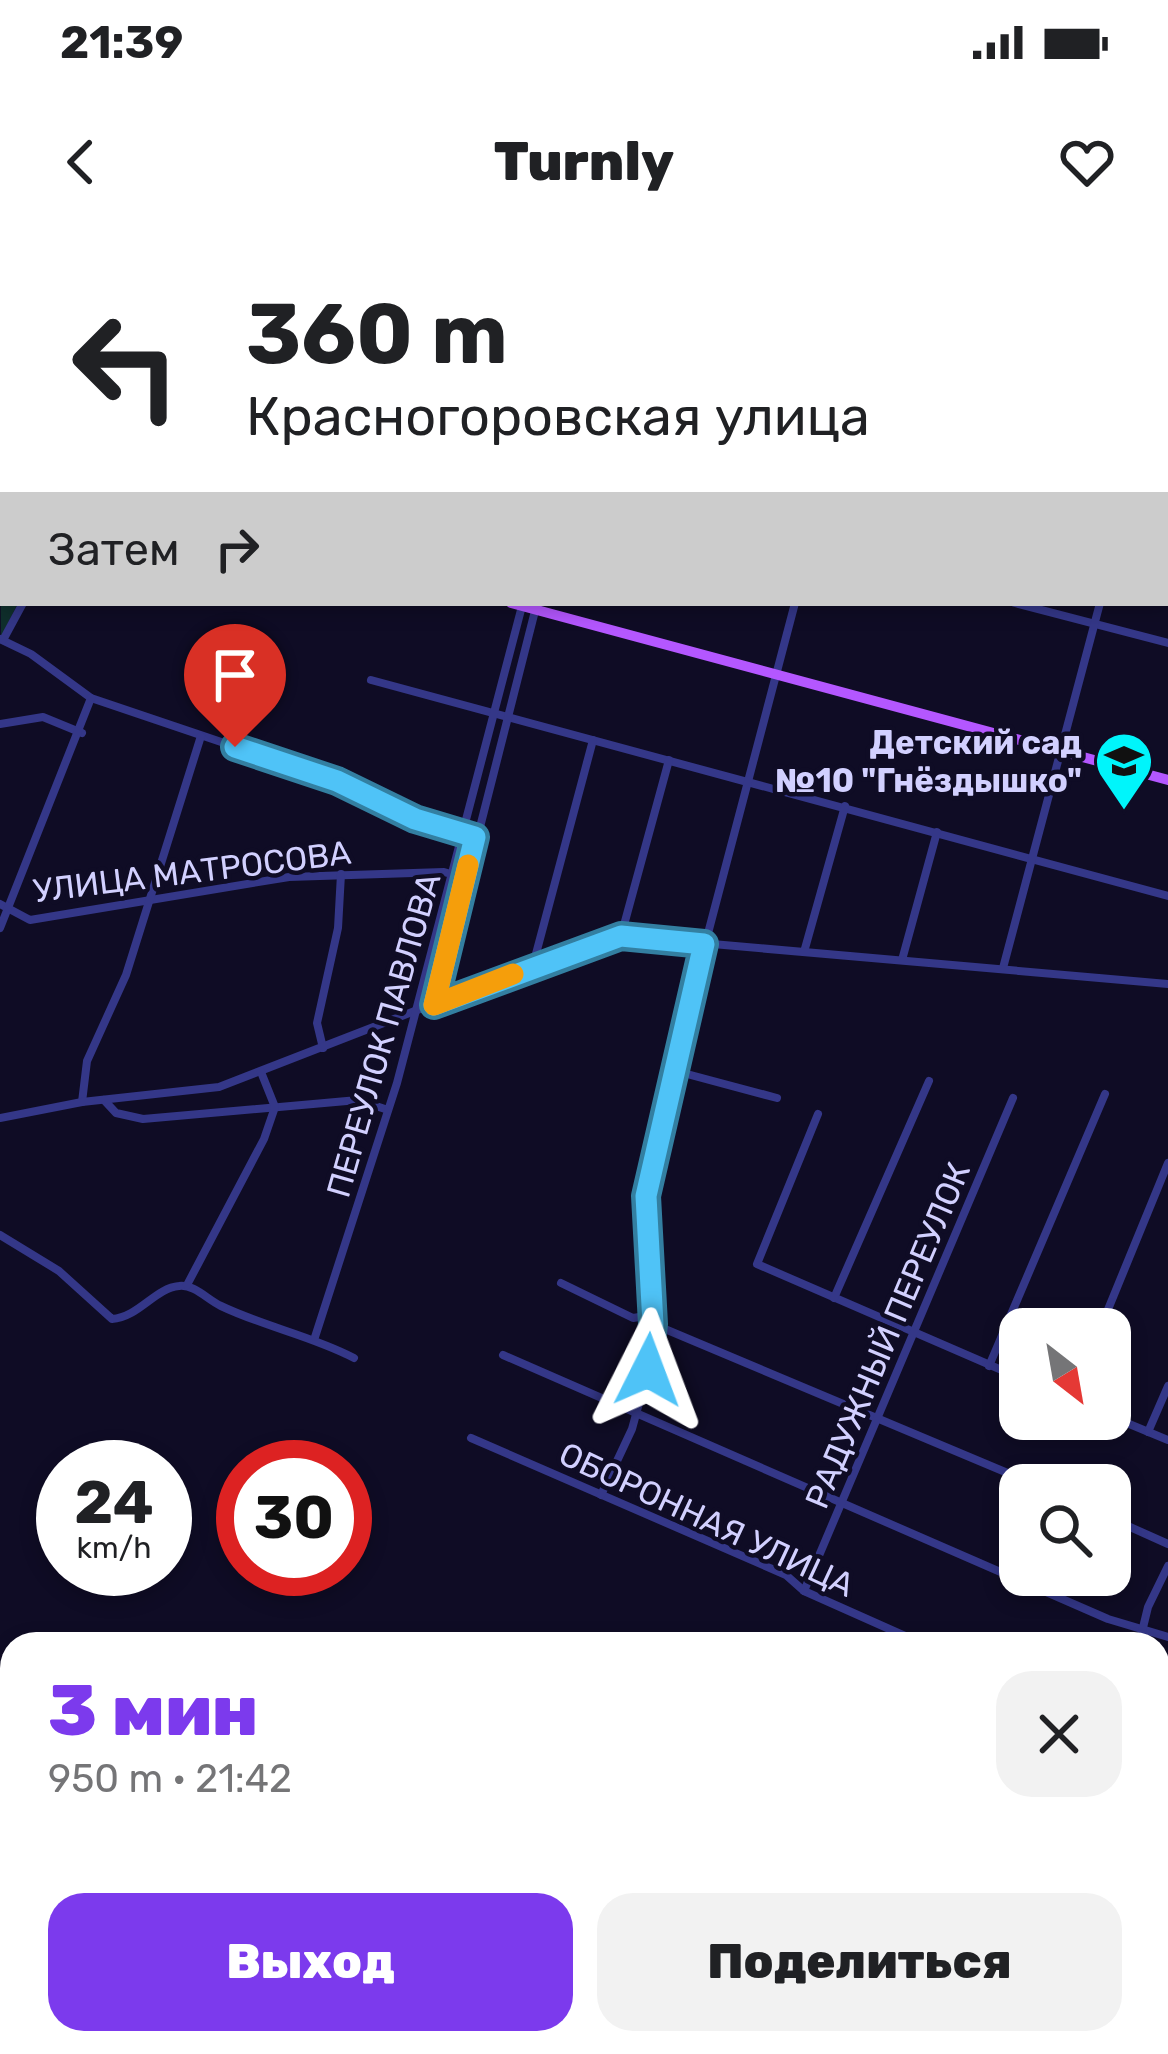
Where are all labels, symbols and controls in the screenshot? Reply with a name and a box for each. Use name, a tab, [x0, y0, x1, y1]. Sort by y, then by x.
text: 21:39	[60, 16, 183, 69]
icon: back	[48, 129, 114, 195]
icon: heart	[1054, 129, 1120, 195]
text: Turnly	[494, 130, 674, 194]
text: 360 m	[246, 284, 508, 384]
icon: left	[48, 288, 204, 444]
text: Красногоровская улица	[246, 385, 870, 449]
icon: right	[204, 516, 270, 582]
text: Затем	[48, 523, 180, 576]
pin	[184, 624, 286, 747]
icon: arrive	[202, 642, 268, 708]
place label: Детский сад №10 "Гнёздышко"	[775, 723, 1082, 800]
school or university icon: Детский сад №10 "Гнёздышко"	[1093, 730, 1155, 812]
street label: УЛИЦА МАТРОСОВА	[31, 833, 353, 910]
street label: ПЕРЕУЛОК ПАВЛОВА	[319, 869, 448, 1202]
street label: РАДУЖНЫЙ ПЕРЕУЛОК	[797, 1156, 978, 1514]
position arrow	[585, 1307, 711, 1433]
north arrow	[999, 1308, 1131, 1440]
map controls	[999, 1308, 1131, 1596]
street label: ОБОРОННАЯ УЛИЦА	[553, 1434, 860, 1605]
speed limit sign: 30	[216, 1440, 372, 1596]
button: search	[999, 1464, 1131, 1596]
text: 24	[74, 1467, 154, 1538]
text: km/h	[77, 1530, 151, 1566]
text: 3 мин	[48, 1668, 259, 1753]
button: close	[996, 1671, 1122, 1797]
text: 950 m · 21:42	[48, 1756, 292, 1802]
button: Выход	[48, 1893, 573, 2031]
button: Поделиться	[597, 1893, 1122, 2031]

